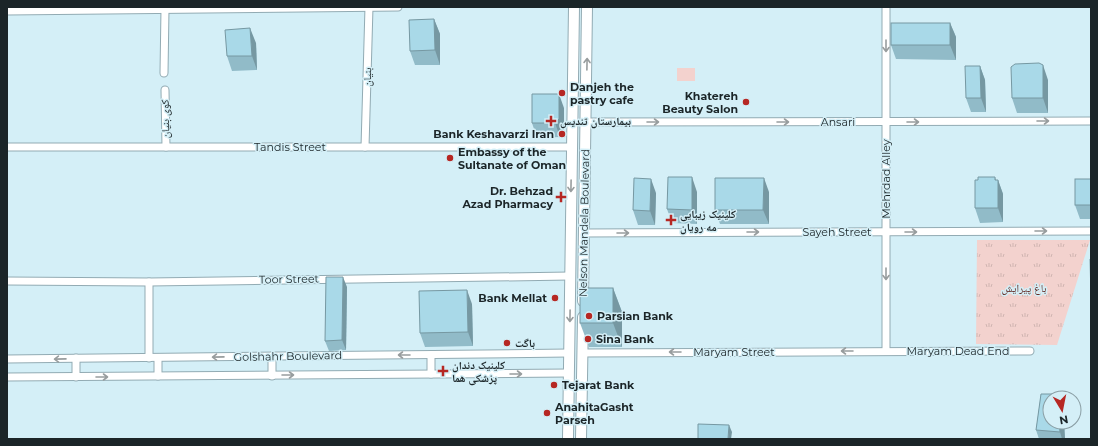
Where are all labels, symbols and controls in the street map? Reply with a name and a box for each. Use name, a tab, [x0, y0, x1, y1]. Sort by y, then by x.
one-way arrow	[882, 39, 890, 52]
one-way arrow	[583, 58, 590, 71]
street label: بنیان	[360, 67, 374, 87]
place label: Danjeh the pastry cafe	[570, 80, 634, 107]
marker: Danjeh the pastry cafe	[557, 88, 567, 98]
place label: Khatereh Beauty Salon	[662, 89, 738, 116]
marker: Khatereh Beauty Salon	[741, 97, 751, 107]
street label: کوی بنیان	[158, 99, 172, 139]
place label: بیمارستان تندیس	[560, 114, 631, 129]
marker: بیمارستان تندیس	[545, 115, 557, 127]
street label: Ansari	[821, 115, 855, 129]
one-way arrow	[1036, 117, 1049, 125]
one-way arrow	[646, 118, 659, 126]
one-way arrow	[776, 118, 789, 126]
one-way arrow	[906, 118, 919, 126]
place label: Bank Keshavarzi Iran	[433, 127, 554, 141]
marker: Bank Keshavarzi Iran	[557, 129, 567, 139]
street label: Mehrdad Alley	[879, 139, 893, 219]
street label: Tandis Street	[254, 140, 326, 154]
place label: Embassy of the Sultanate of Oman	[458, 145, 566, 172]
street label: Nelson Mandela Boulevard	[576, 149, 592, 297]
marker: Embassy of the Sultanate of Oman	[445, 153, 455, 163]
one-way arrow	[568, 179, 575, 192]
place label: Dr. Behzad Azad Pharmacy	[461, 184, 553, 211]
marker: Dr. Behzad Azad Pharmacy	[556, 192, 566, 202]
place label: کلینیک زیبایی مه رویان	[680, 207, 736, 235]
marker: کلینیک زیبایی مه رویان	[665, 214, 677, 226]
street label: Sayeh Street	[802, 225, 872, 239]
one-way arrow	[1034, 227, 1047, 235]
one-way arrow	[746, 228, 759, 236]
one-way arrow	[904, 228, 917, 236]
one-way arrow	[616, 229, 629, 237]
one-way arrow	[882, 267, 890, 280]
street label: Toor Street	[259, 271, 320, 287]
park label: باغ پیرایش	[1001, 281, 1047, 295]
place label: Bank Mellat	[478, 291, 547, 305]
marker: Bank Mellat	[550, 293, 560, 303]
one-way arrow	[566, 309, 574, 322]
place label: Parsian Bank	[597, 309, 674, 323]
marker: Parsian Bank	[584, 311, 594, 321]
place label: Sina Bank	[596, 332, 655, 346]
marker: Sina Bank	[583, 334, 593, 344]
place label: باگت	[515, 336, 535, 350]
marker: باگت	[502, 338, 512, 348]
street label: Maryam Dead End	[907, 344, 1009, 358]
street label: Maryam Street	[693, 345, 775, 359]
one-way arrow	[841, 347, 854, 355]
street label: Golshahr Boulevard	[234, 348, 342, 364]
one-way arrow	[669, 348, 682, 356]
one-way arrow	[398, 351, 411, 359]
one-way arrow	[212, 353, 225, 361]
one-way arrow	[54, 355, 67, 362]
place label: کلینیک دندان پزشکی هما	[452, 358, 505, 386]
marker: کلینیک دندان پزشکی هما	[437, 365, 449, 377]
one-way arrow	[509, 370, 522, 378]
one-way arrow	[281, 371, 294, 379]
one-way arrow	[95, 373, 108, 381]
place label: Tejarat Bank	[562, 378, 635, 392]
marker: Tejarat Bank	[549, 380, 559, 390]
north arrow	[1042, 390, 1082, 430]
place label: AnahitaGasht Parseh	[554, 400, 634, 427]
marker: AnahitaGasht Parseh	[542, 408, 552, 418]
text: N	[1058, 412, 1069, 428]

